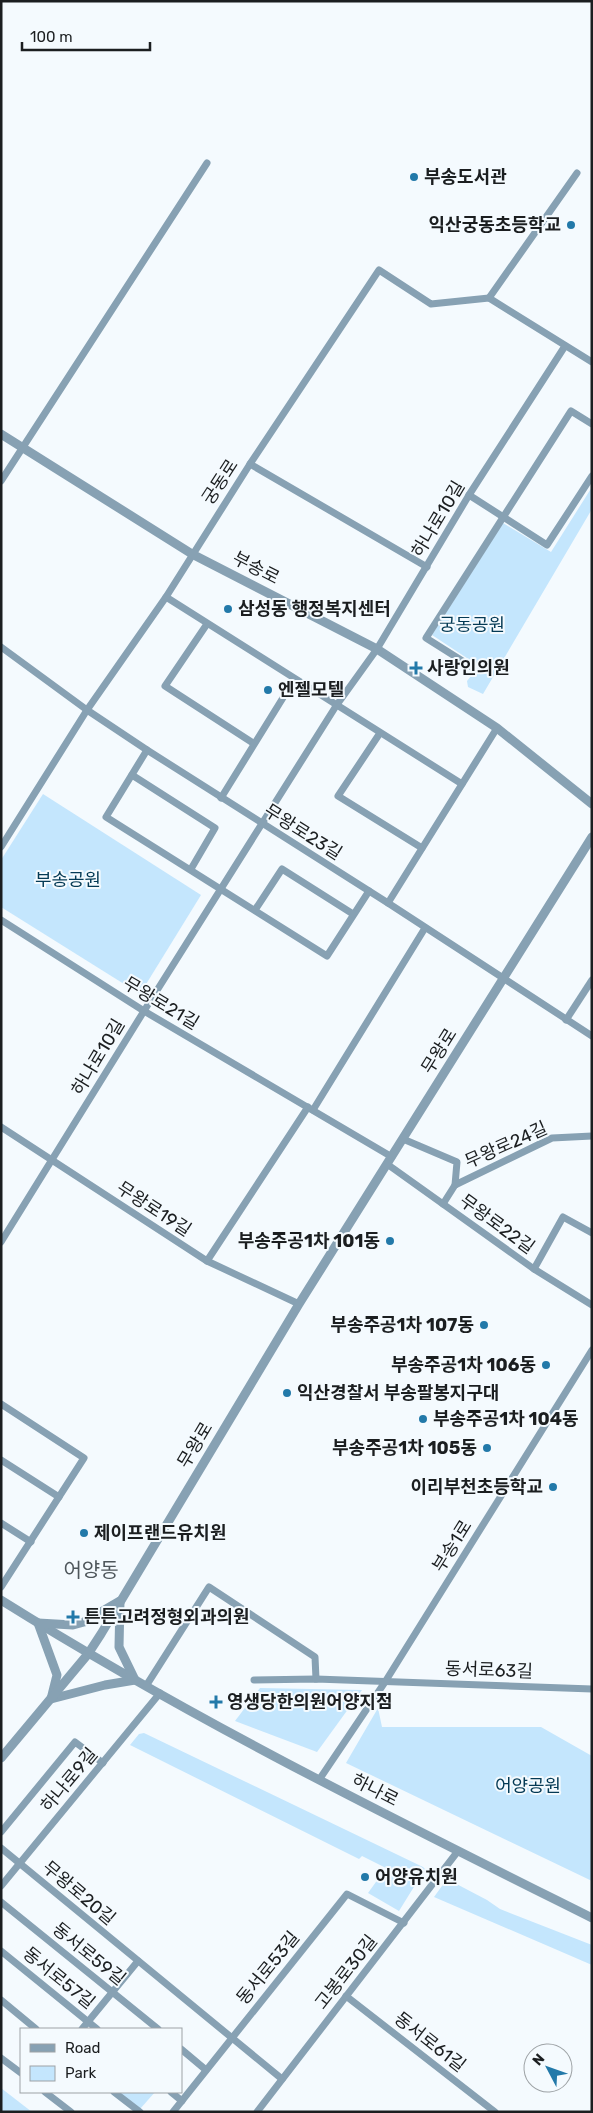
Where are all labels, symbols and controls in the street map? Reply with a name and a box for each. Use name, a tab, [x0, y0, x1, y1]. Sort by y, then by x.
scale bar	[22, 20, 150, 52]
text: 100 m	[30, 28, 72, 46]
place label: 부송도서관	[424, 166, 507, 188]
marker: 부송도서관	[408, 171, 420, 183]
place label: 익산궁동초등학교	[429, 214, 561, 236]
marker: 익산궁동초등학교	[565, 219, 577, 231]
street label: 궁동로	[197, 455, 243, 509]
street label: 하나로10길	[407, 477, 469, 561]
street label: 부송로	[229, 547, 283, 589]
place label: 삼성동 행정복지센터	[238, 598, 391, 620]
marker: 삼성동 행정복지센터	[222, 603, 234, 615]
park label: 궁동공원	[439, 614, 505, 636]
place label: 사랑인의원	[427, 657, 510, 679]
marker: 사랑인의원	[409, 661, 423, 675]
place label: 엔젤모텔	[278, 679, 344, 701]
marker: 엔젤모텔	[262, 684, 274, 696]
street label: 무왕로23길	[260, 799, 346, 865]
park label: 부송공원	[35, 869, 101, 891]
street label: 무왕로21길	[119, 972, 203, 1034]
street label: 하나로10길	[67, 1015, 129, 1099]
street label: 무왕로	[417, 1024, 461, 1078]
street label: 무왕로24길	[461, 1117, 551, 1173]
street label: 무왕로19길	[113, 1177, 195, 1241]
street label: 무왕로22길	[455, 1189, 539, 1259]
place label: 부송주공1차 101동	[238, 1230, 380, 1252]
marker: 부송주공1차 101동	[384, 1235, 396, 1247]
place label: 부송주공1차 107동	[330, 1314, 474, 1336]
marker: 부송주공1차 107동	[478, 1319, 490, 1331]
place label: 부송주공1차 106동	[391, 1354, 536, 1376]
marker: 부송주공1차 106동	[540, 1359, 552, 1371]
place label: 익산경찰서 부송팔봉지구대	[297, 1382, 500, 1404]
marker: 익산경찰서 부송팔봉지구대	[281, 1387, 293, 1399]
place label: 부송주공1차 104동	[433, 1408, 579, 1430]
marker: 부송주공1차 104동	[417, 1413, 429, 1425]
street label: 무왕로	[173, 1418, 217, 1472]
place label: 부송주공1차 105동	[332, 1437, 477, 1459]
marker: 부송주공1차 105동	[481, 1442, 493, 1454]
place label: 이리부천초등학교	[411, 1476, 543, 1498]
marker: 이리부천초등학교	[547, 1481, 559, 1493]
street label: 부송1로	[427, 1516, 477, 1576]
place label: 제이프랜드유치원	[94, 1522, 226, 1544]
marker: 제이프랜드유치원	[78, 1527, 90, 1539]
district label: 어양동	[63, 1558, 119, 1582]
place label: 튼튼고려정형외과의원	[84, 1606, 250, 1628]
marker: 튼튼고려정형외과의원	[66, 1610, 80, 1624]
street label: 동서로63길	[445, 1657, 533, 1683]
place label: 영생당한의원어양지점	[227, 1691, 393, 1713]
marker: 영생당한의원어양지점	[209, 1695, 223, 1709]
street label: 하나로9길	[36, 1743, 102, 1817]
street label: 하나로	[348, 1769, 402, 1811]
park label: 어양공원	[495, 1775, 561, 1797]
street label: 무왕로20길	[38, 1856, 120, 1930]
place label: 어양유치원	[375, 1866, 458, 1888]
marker: 어양유치원	[359, 1871, 371, 1883]
street label: 동서로59길	[48, 1918, 130, 1990]
street label: 동서로53길	[232, 1927, 304, 2009]
street label: 고봉로30길	[310, 1930, 382, 2014]
street label: 동서로57길	[19, 1942, 99, 2014]
street label: 동서로61길	[390, 2007, 470, 2077]
legend	[20, 2028, 182, 2093]
text: Road	[65, 2039, 101, 2057]
north arrow	[523, 2043, 573, 2093]
text: N	[529, 2050, 548, 2069]
text: Park	[65, 2064, 96, 2082]

